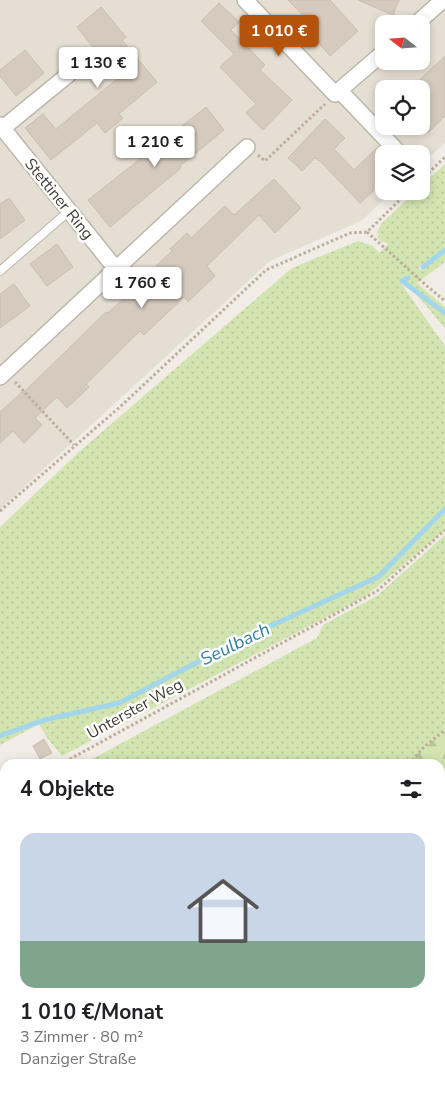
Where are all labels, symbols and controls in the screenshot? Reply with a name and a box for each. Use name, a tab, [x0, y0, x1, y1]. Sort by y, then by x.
pin: 1 010 €	[233, 15, 325, 57]
north arrow	[375, 15, 430, 70]
map controls	[375, 15, 430, 200]
text: 1 010 €	[251, 20, 307, 42]
pin: 1 130 €	[52, 46, 144, 89]
text: 1 130 €	[70, 52, 126, 74]
button: locate	[375, 80, 430, 135]
pin: 1 210 €	[109, 126, 201, 168]
text: 1 210 €	[127, 131, 183, 153]
button: layers	[375, 145, 430, 200]
street label: Stettiner Ring	[19, 154, 99, 244]
pin: 1 760 €	[96, 266, 188, 309]
text: 1 760 €	[114, 272, 170, 294]
water label: Seulbach	[196, 617, 274, 671]
street label: Unterster Weg	[83, 674, 187, 744]
text: 4 Objekte	[20, 775, 114, 803]
icon: filters	[397, 775, 425, 803]
icon: home	[178, 866, 268, 956]
text: 1 010 €/Monat	[20, 998, 163, 1026]
text: 3 Zimmer · 80 m²	[20, 1026, 143, 1048]
text: Danziger Straße	[20, 1048, 136, 1070]

